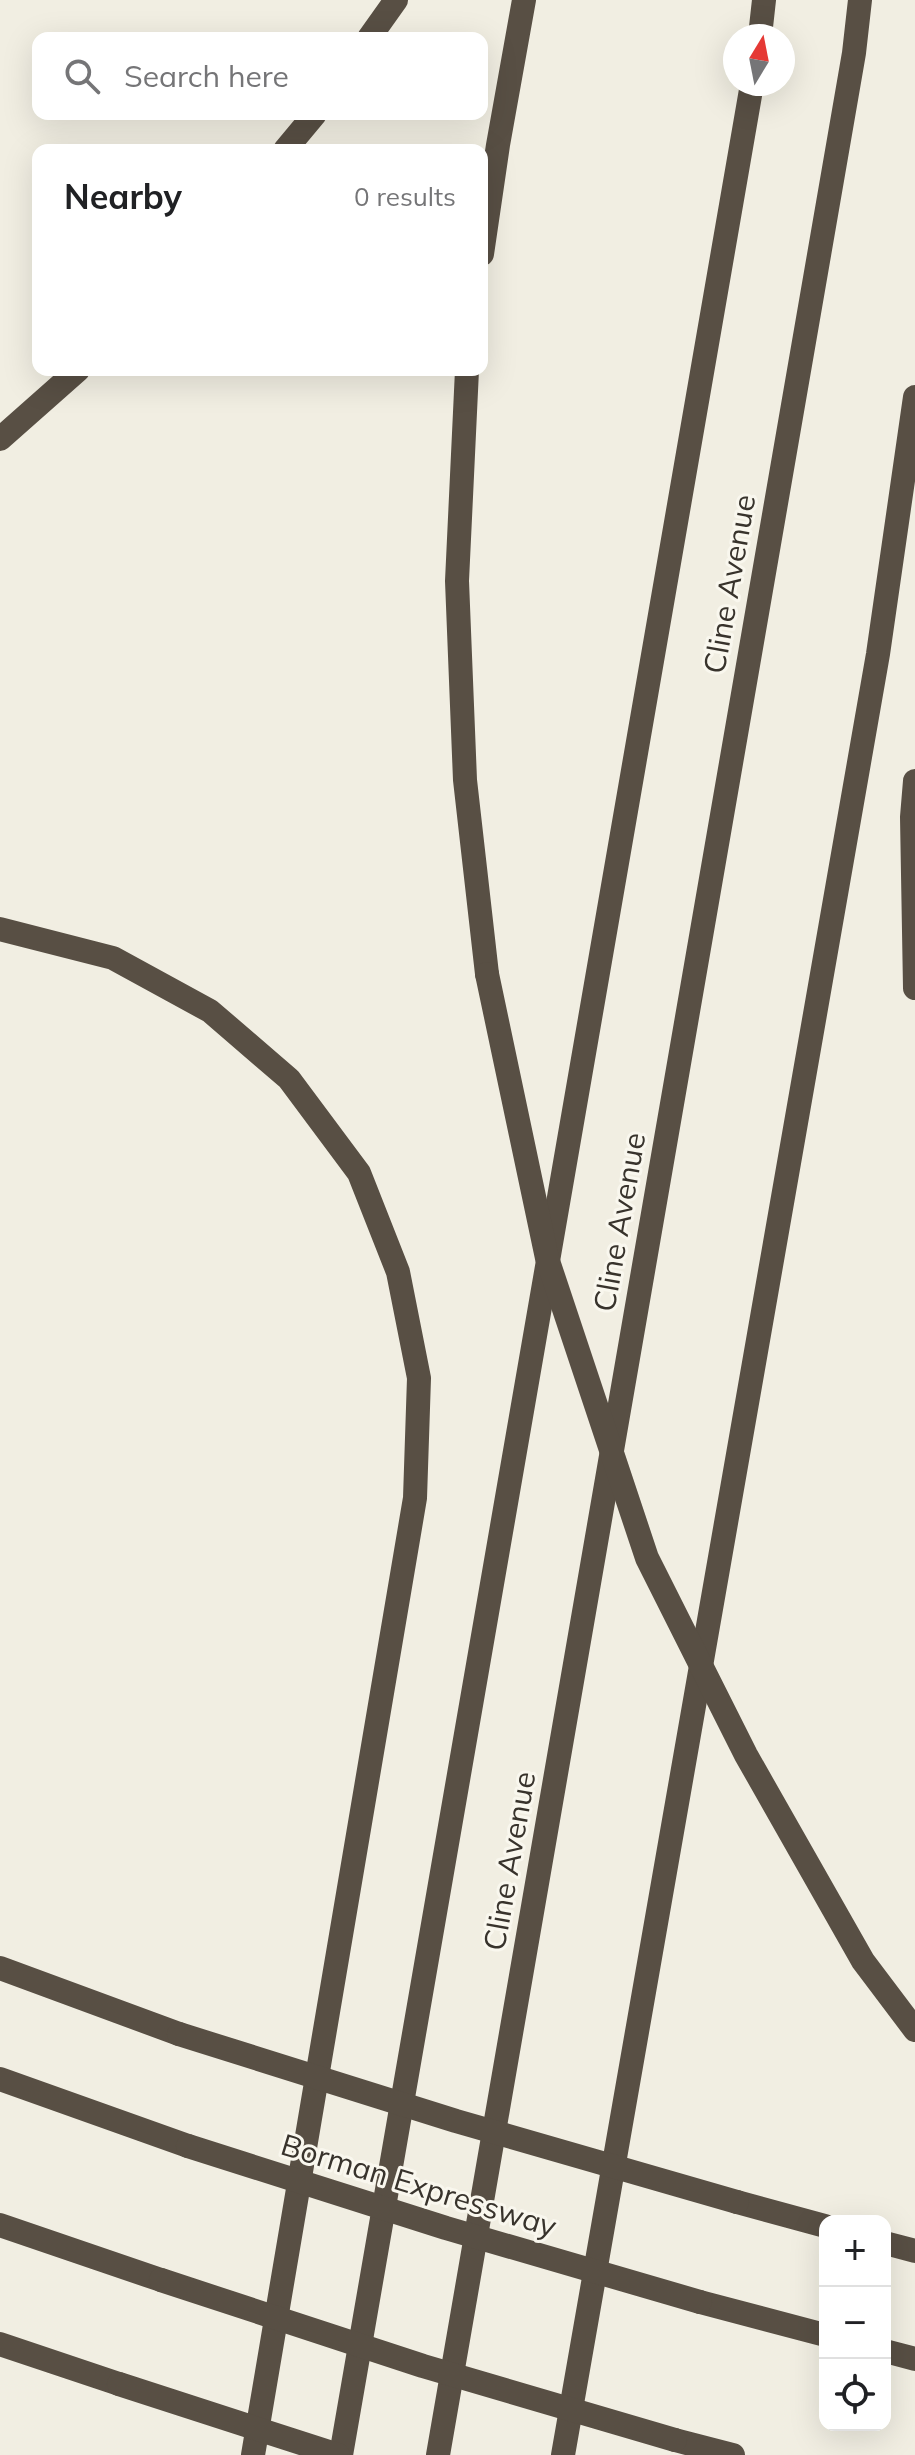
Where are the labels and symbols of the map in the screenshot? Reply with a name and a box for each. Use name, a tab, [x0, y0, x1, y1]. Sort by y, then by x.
north arrow	[723, 24, 795, 96]
street label: Cline Avenue	[695, 492, 763, 676]
street label: Cline Avenue	[585, 1130, 653, 1314]
street label: Cline Avenue	[475, 1769, 543, 1953]
street label: Borman Expressway	[277, 2125, 561, 2245]

